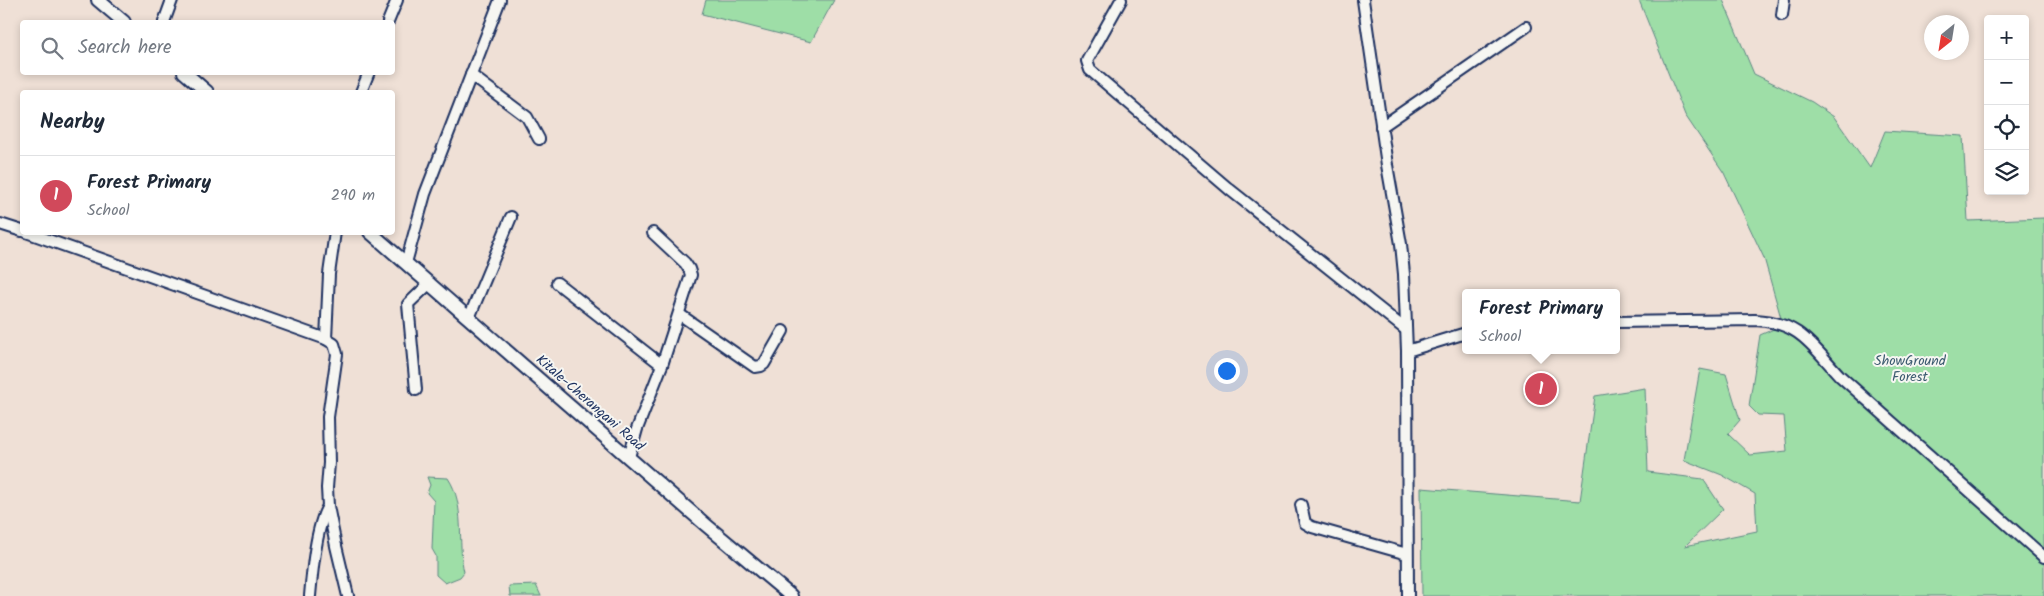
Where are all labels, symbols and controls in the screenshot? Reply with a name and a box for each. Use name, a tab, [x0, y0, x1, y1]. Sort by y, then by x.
north arrow	[1924, 15, 1969, 60]
map controls	[1984, 15, 2029, 195]
button: +	[1984, 15, 2029, 60]
search box	[20, 20, 395, 75]
text: Search here	[78, 33, 172, 63]
icon: search	[38, 34, 66, 62]
button: −	[1984, 60, 2029, 105]
button: locate	[1984, 105, 2029, 150]
text: Nearby	[40, 106, 105, 139]
button: layers	[1984, 150, 2029, 195]
text: Forest Primary	[87, 168, 211, 198]
text: 1	[54, 183, 58, 208]
text: 290 m	[331, 183, 375, 208]
text: School	[87, 198, 130, 223]
popup	[1462, 289, 1620, 354]
text: Forest Primary	[1479, 294, 1603, 324]
text: School	[1479, 324, 1522, 349]
street label: Kitale-Cherangani Road	[531, 349, 650, 457]
park label: ShowGround Forest	[1874, 350, 1947, 388]
your location	[1214, 358, 1240, 384]
pin: 1	[1525, 370, 1557, 408]

